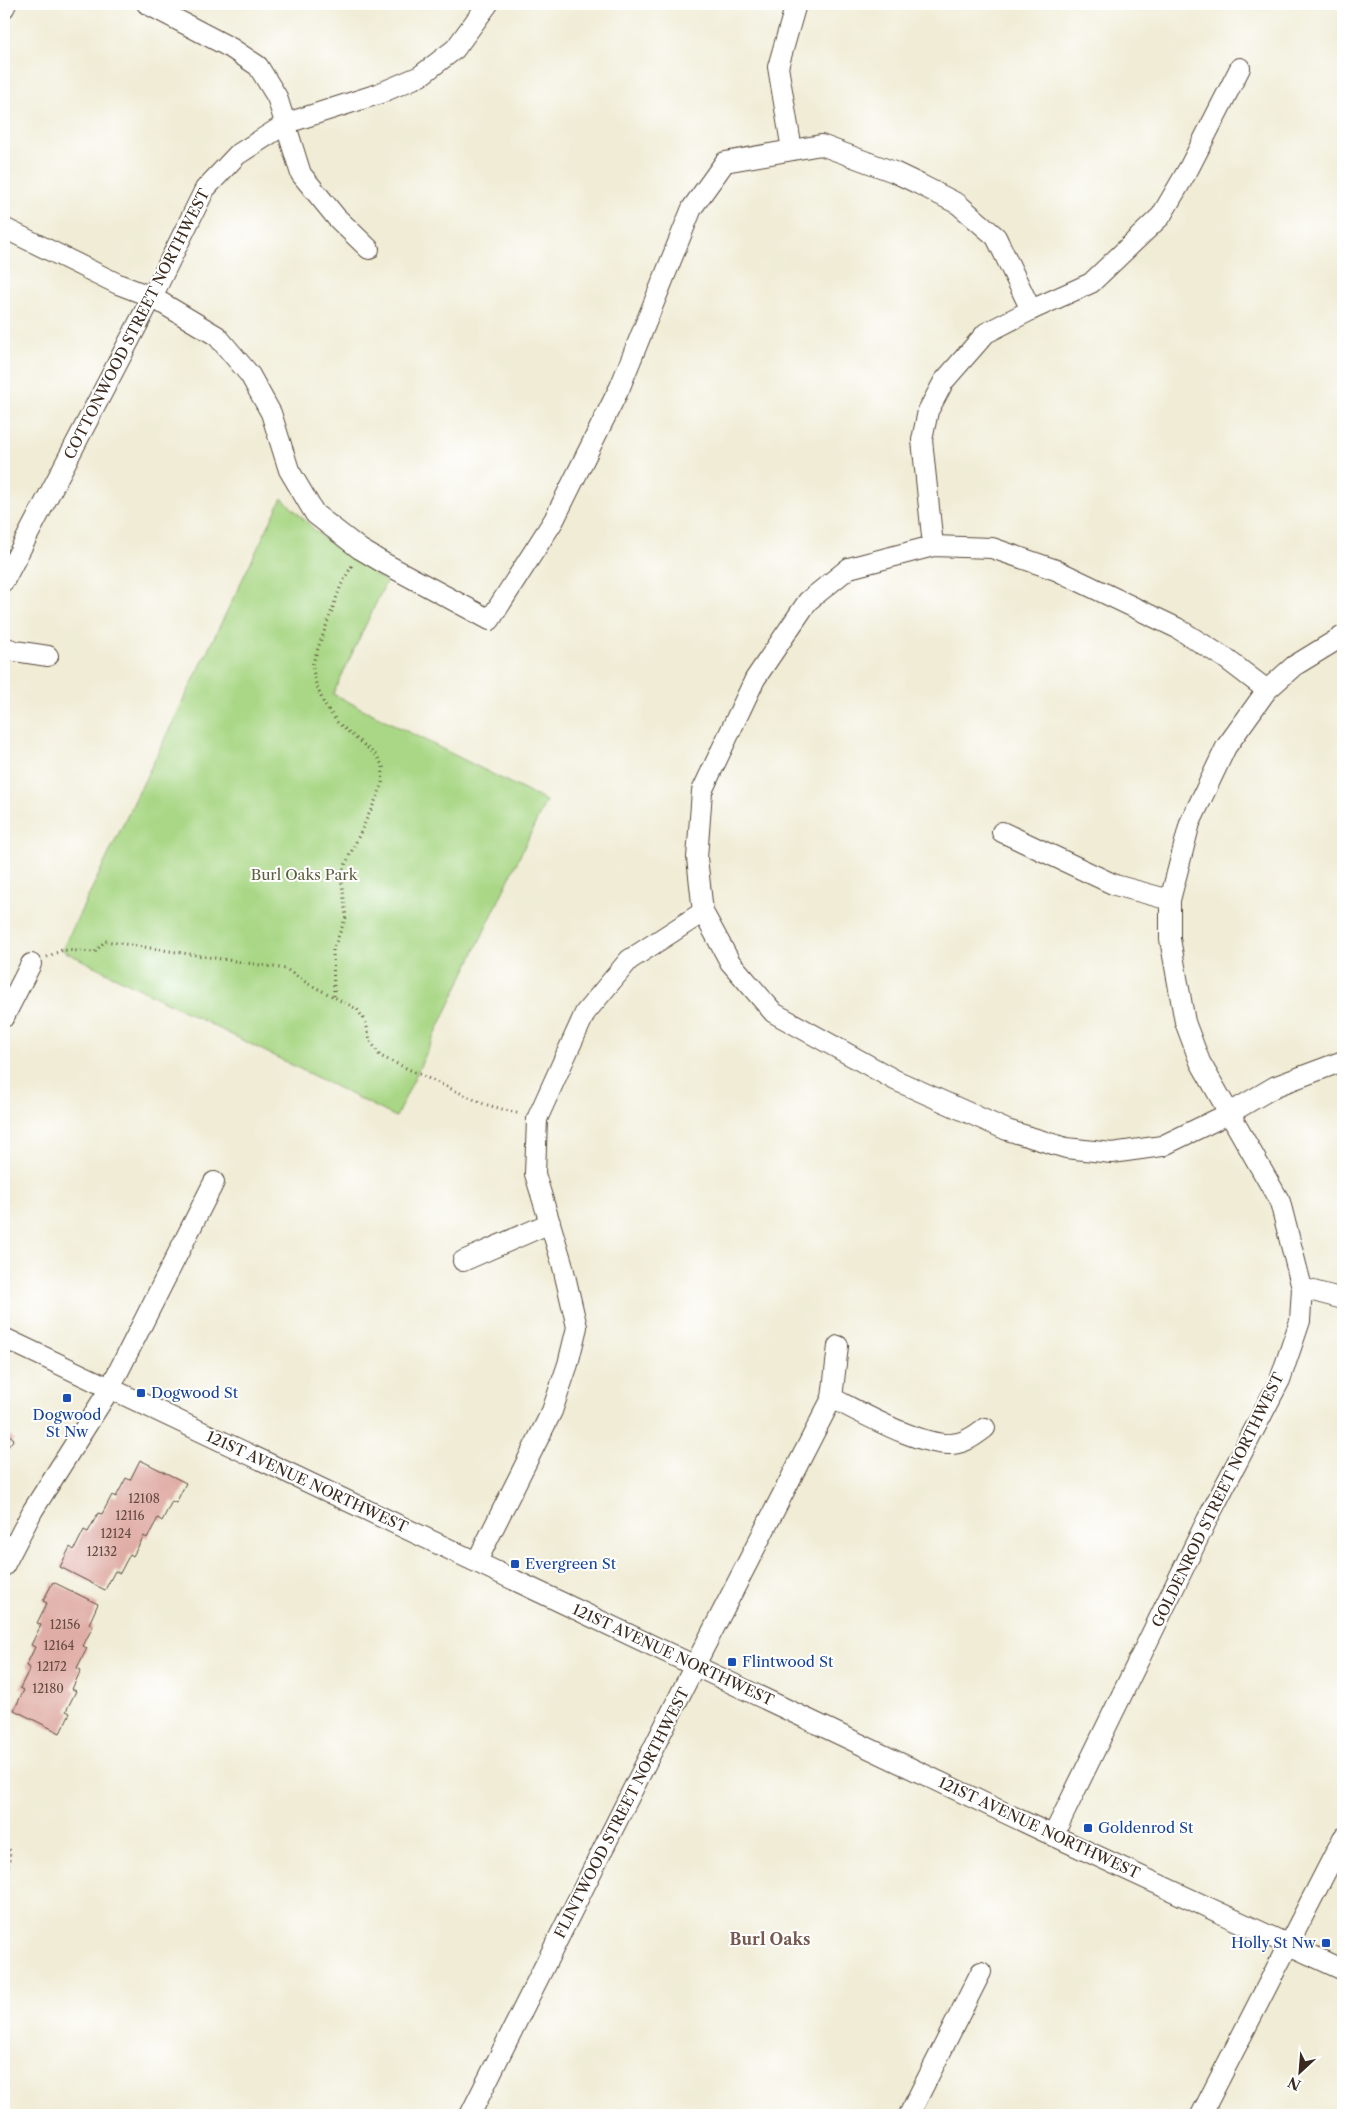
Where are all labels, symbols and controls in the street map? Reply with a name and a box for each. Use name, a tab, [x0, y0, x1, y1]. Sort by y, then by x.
street label: COTTONWOOD STREET NORTHWEST	[60, 185, 214, 462]
park label: Burl Oaks Park	[251, 865, 359, 884]
street label: GOLDENROD STREET NORTHWEST	[1147, 1369, 1288, 1630]
place label: Dogwood St	[151, 1383, 239, 1402]
marker: Dogwood St	[135, 1387, 147, 1399]
marker: Dogwood St Nw	[61, 1392, 73, 1404]
place label: Dogwood St Nw	[33, 1405, 101, 1441]
street label: 121ST AVENUE NORTHWEST	[203, 1426, 412, 1537]
house number: 12108	[128, 1491, 160, 1506]
house number: 12116	[115, 1508, 145, 1523]
house number: 12124	[101, 1526, 131, 1541]
house number: 12132	[87, 1544, 117, 1559]
place label: Evergreen St	[525, 1554, 617, 1573]
marker: Evergreen St	[509, 1558, 521, 1570]
street label: 121ST AVENUE NORTHWEST	[569, 1599, 778, 1710]
house number: 12156	[50, 1617, 80, 1632]
house number: 12164	[44, 1638, 75, 1653]
place label: Flintwood St	[742, 1652, 834, 1671]
marker: Flintwood St	[726, 1656, 738, 1668]
house number: 12172	[37, 1659, 67, 1674]
house number: 12180	[32, 1681, 64, 1696]
street label: FLINTWOOD STREET NORTHWEST	[550, 1684, 694, 1941]
street label: 121ST AVENUE NORTHWEST	[935, 1772, 1144, 1883]
place label: Goldenrod St	[1098, 1818, 1194, 1837]
marker: Goldenrod St	[1082, 1822, 1094, 1834]
district label: Burl Oaks	[730, 1929, 810, 1949]
place label: Holly St Nw	[1231, 1933, 1317, 1952]
marker: Holly St Nw	[1320, 1937, 1332, 1949]
north arrow	[1274, 2046, 1324, 2096]
text: N	[1285, 2073, 1304, 2094]

